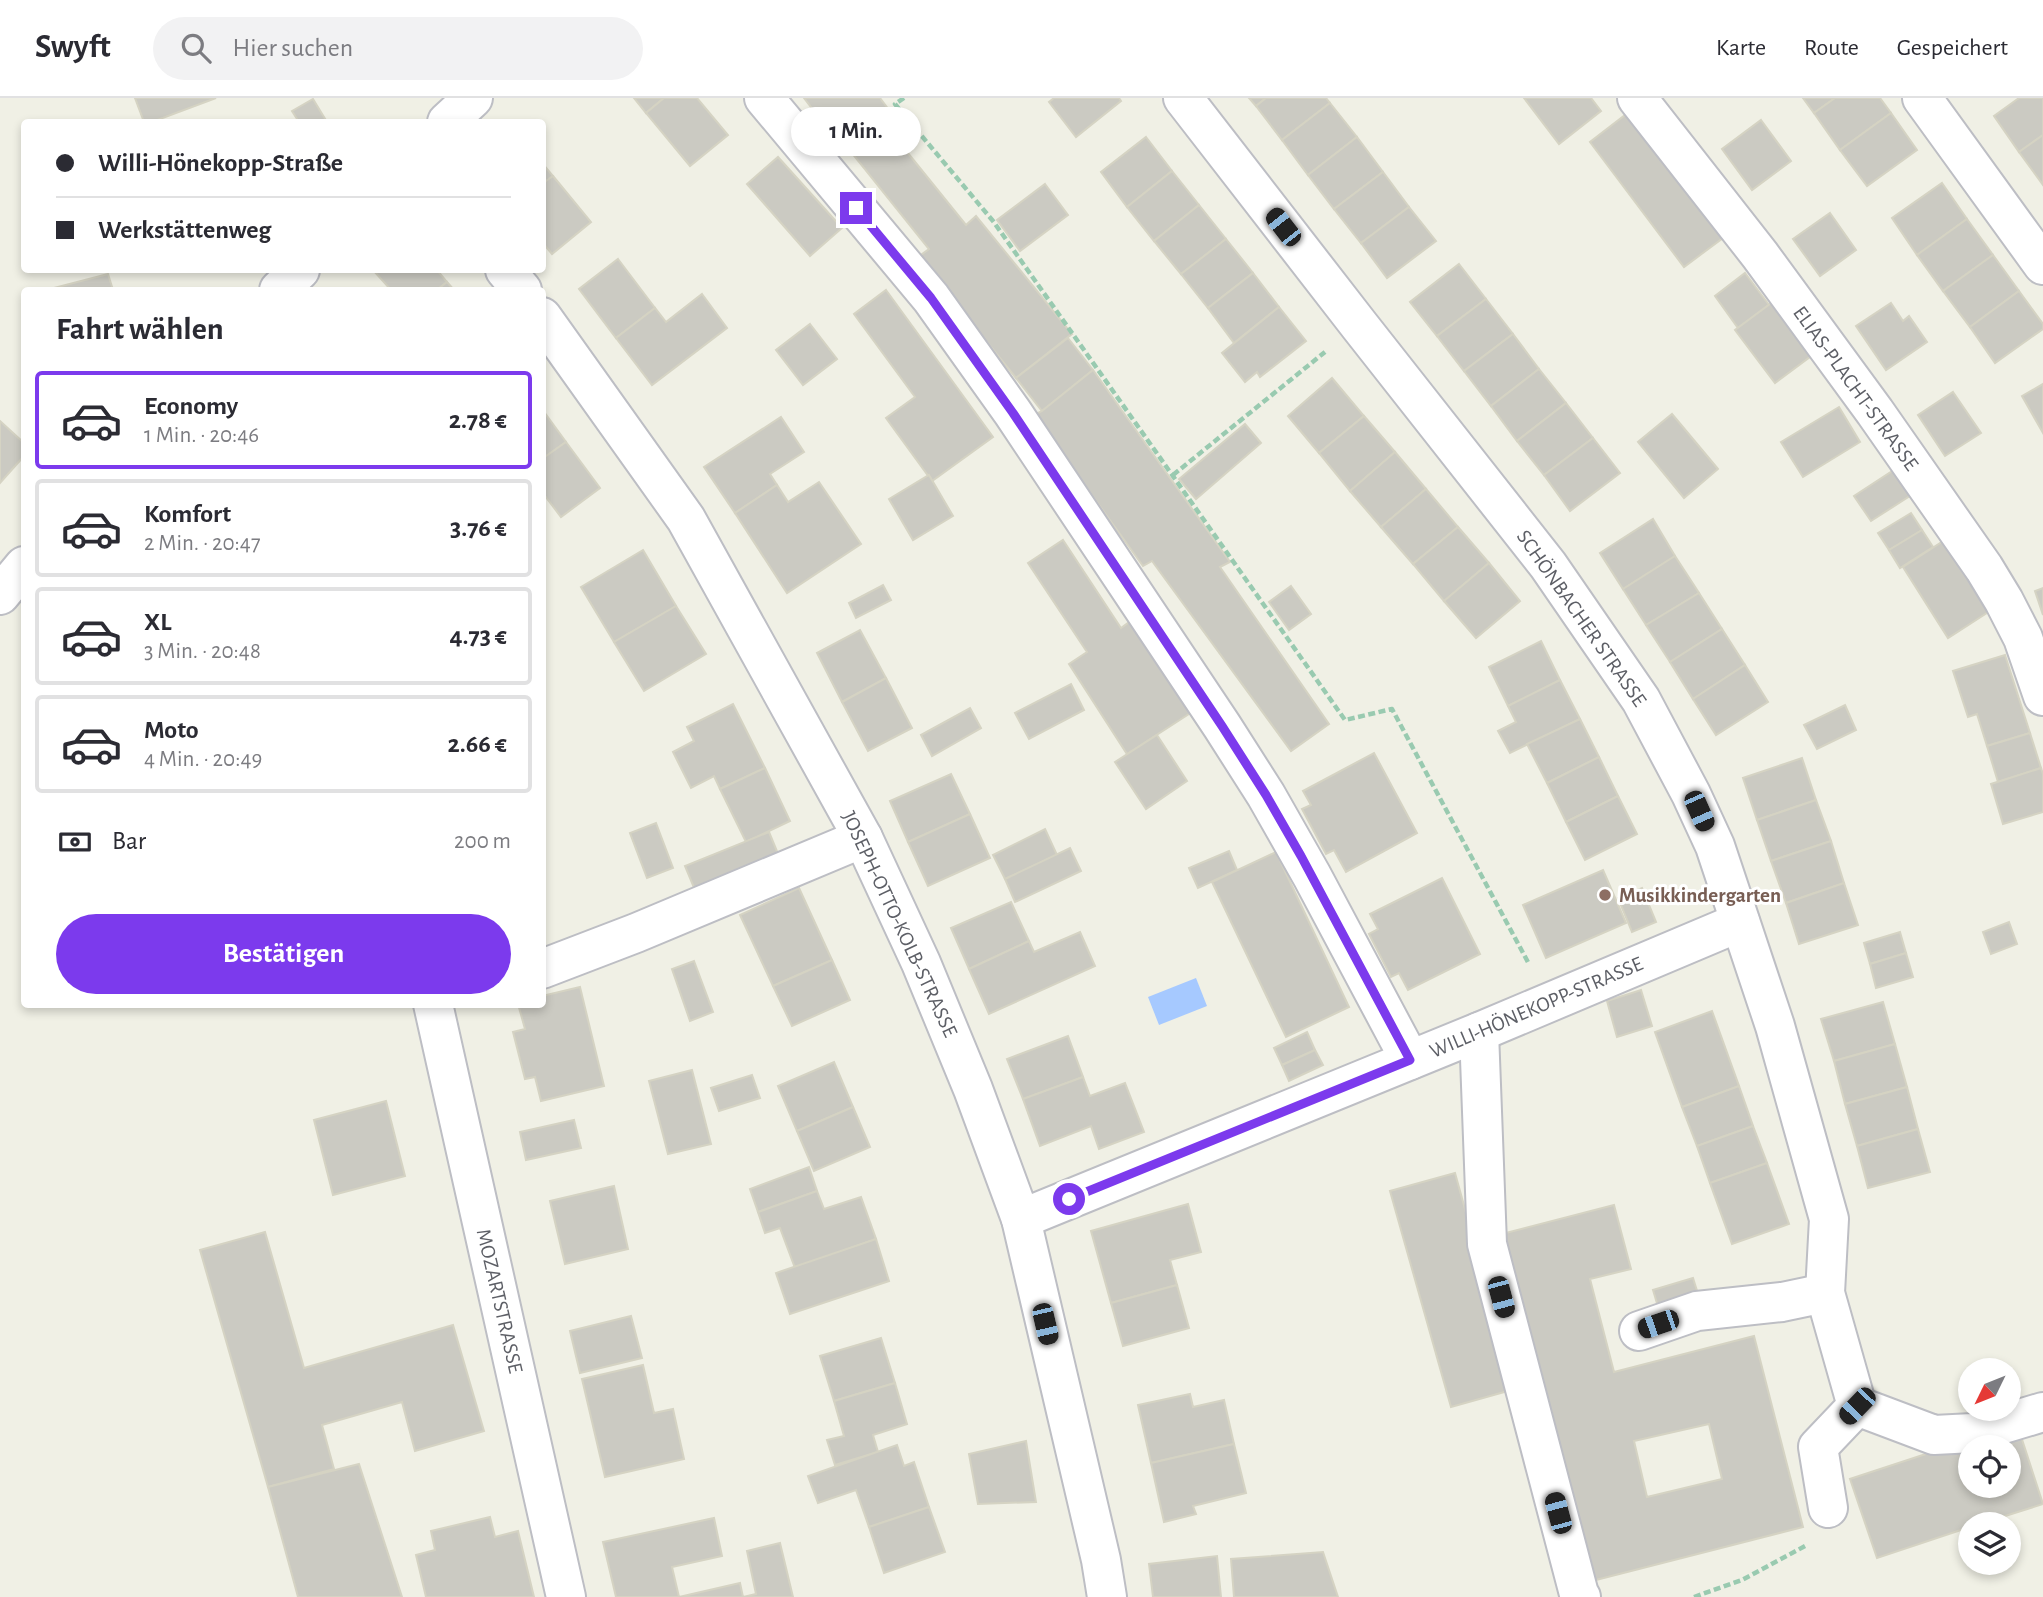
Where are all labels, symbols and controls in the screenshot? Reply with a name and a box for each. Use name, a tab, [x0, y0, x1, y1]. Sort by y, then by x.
search box	[153, 17, 643, 80]
icon: search	[177, 29, 215, 67]
text: Swyft	[35, 31, 111, 64]
text: Hier suchen	[233, 35, 353, 61]
text: Karte	[1716, 36, 1766, 60]
text: Route	[1804, 36, 1859, 60]
text: Gespeichert	[1897, 36, 2008, 60]
callout: 1 Min.	[791, 106, 921, 155]
text: 1 Min.	[829, 120, 883, 143]
text: Willi-Hönekopp-Straße	[98, 150, 343, 176]
route end	[840, 192, 872, 224]
car	[1262, 204, 1305, 250]
text: Werkstättenweg	[98, 217, 271, 243]
street label: ELIAS-PLACHT-STRASSE	[1789, 302, 1922, 474]
text: Fahrt wählen	[56, 313, 224, 345]
icon: car	[60, 389, 123, 452]
text: Economy	[144, 393, 238, 419]
text: 2.78 €	[449, 407, 507, 433]
text: 1 Min. · 20:46	[144, 424, 259, 447]
icon: car	[60, 497, 123, 560]
text: Komfort	[144, 501, 231, 527]
text: 3.76 €	[450, 515, 507, 541]
street label: SCHÖNBACHER STRASSE	[1513, 526, 1651, 710]
text: 2 Min. · 20:47	[144, 532, 261, 555]
icon: car	[60, 605, 123, 668]
text: XL	[144, 609, 171, 635]
text: 4.73 €	[449, 623, 507, 649]
text: 3 Min. · 20:48	[144, 640, 261, 663]
icon: car	[60, 713, 123, 776]
text: Moto	[144, 717, 199, 743]
text: 2.66 €	[448, 731, 507, 757]
text: 4 Min. · 20:49	[144, 748, 262, 771]
car	[1681, 788, 1718, 834]
street label: JOSEPH-OTTO-KOLB-STRASSE	[838, 808, 961, 1040]
icon: cash	[56, 823, 94, 861]
text: Bar	[112, 828, 146, 854]
text: 200 m	[454, 830, 511, 853]
place label: Musikkindergarten	[1619, 885, 1781, 906]
marker: Musikkindergarten	[1597, 887, 1613, 903]
button: Bestätigen	[56, 914, 511, 994]
street label: WILLI-HÖNEKOPP-STRASSE	[1426, 952, 1646, 1062]
route start	[1053, 1183, 1085, 1215]
street label: MOZARTSTRASSE	[473, 1227, 526, 1375]
car	[1486, 1274, 1517, 1320]
car	[1031, 1301, 1060, 1347]
car	[1635, 1307, 1682, 1341]
north arrow	[1958, 1358, 2021, 1421]
map controls	[1958, 1358, 2021, 1575]
car	[1835, 1384, 1880, 1428]
button: locate	[1958, 1435, 2021, 1498]
car	[1543, 1490, 1574, 1536]
button: layers	[1958, 1512, 2021, 1575]

